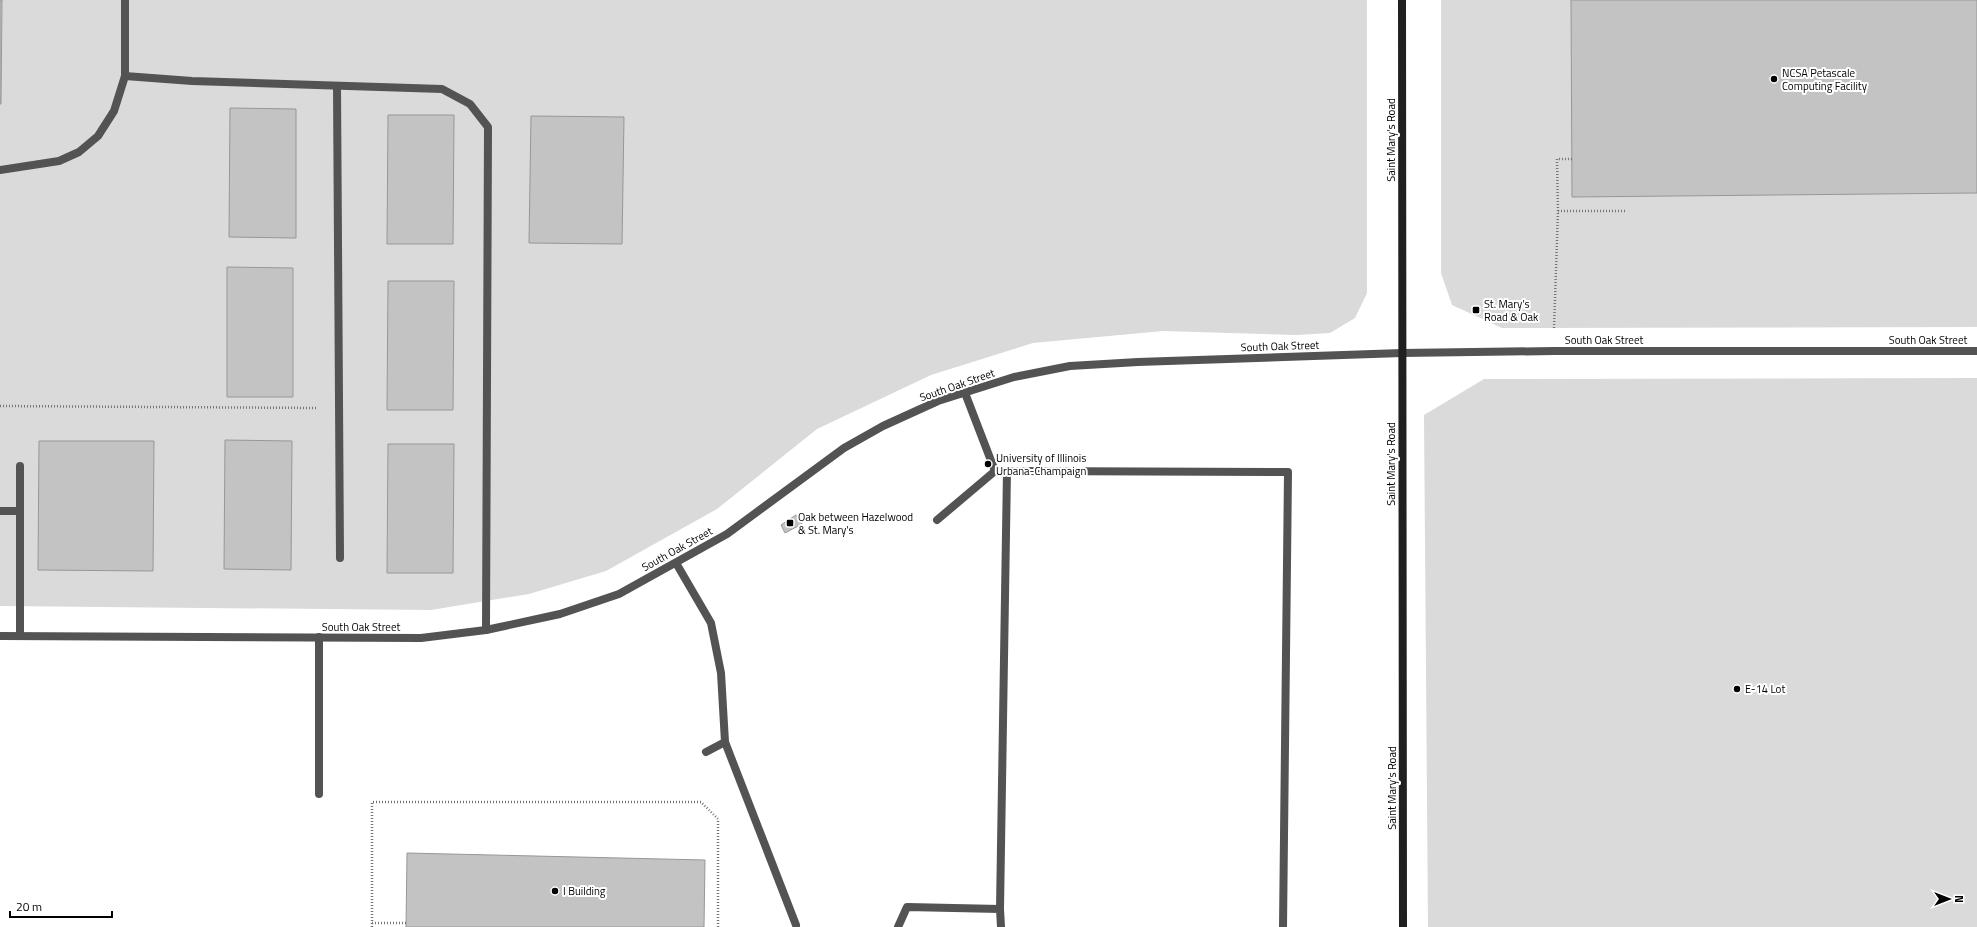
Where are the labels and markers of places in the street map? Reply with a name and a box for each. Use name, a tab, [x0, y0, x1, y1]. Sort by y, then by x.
place label: NCSA Petascale Computing Facility	[1782, 65, 1868, 94]
marker: NCSA Petascale Computing Facility	[1769, 74, 1779, 84]
place label: St. Mary's Road & Oak	[1484, 296, 1539, 325]
marker: St. Mary's Road & Oak	[1471, 305, 1481, 315]
place label: University of Illinois Urbana-Champaign	[996, 450, 1086, 479]
marker: University of Illinois Urbana-Champaign	[983, 459, 993, 469]
place label: Oak between Hazelwood & St. Mary's	[798, 509, 913, 538]
marker: Oak between Hazelwood & St. Mary's	[785, 518, 795, 528]
place label: E-14 Lot	[1745, 681, 1785, 697]
marker: E-14 Lot	[1732, 684, 1742, 694]
place label: I Building	[563, 883, 606, 899]
marker: I Building	[550, 886, 560, 896]

